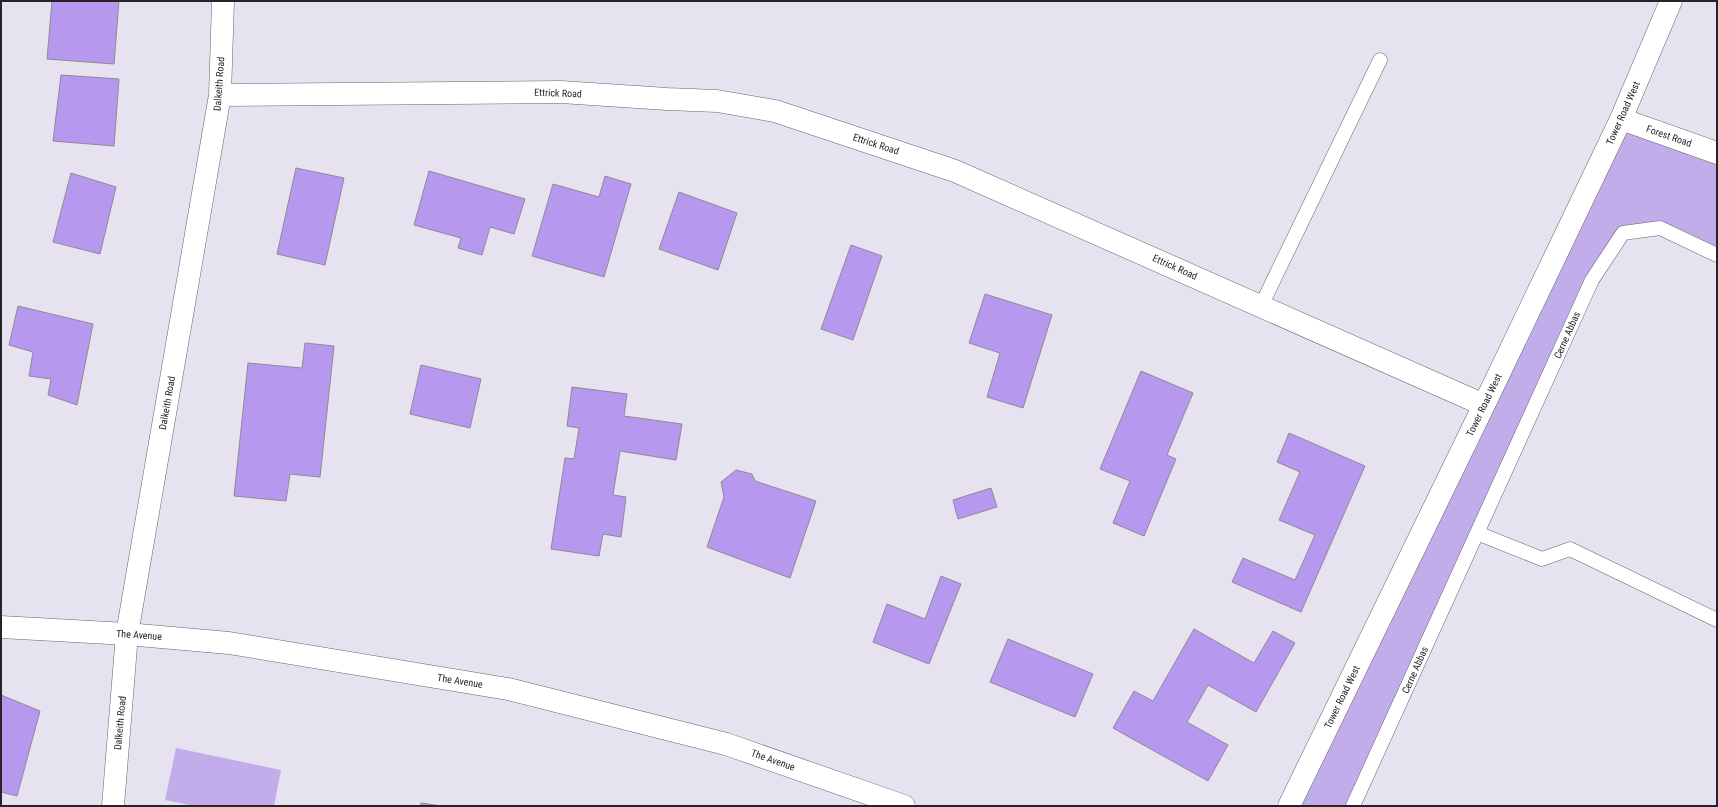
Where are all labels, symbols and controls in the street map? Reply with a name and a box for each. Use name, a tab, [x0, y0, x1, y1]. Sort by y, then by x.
street label: Dalkeith Road	[212, 56, 226, 111]
street label: Tower Road West	[1604, 80, 1642, 146]
street label: Ettrick Road	[534, 87, 582, 99]
street label: Forest Road	[1645, 123, 1693, 149]
street label: Ettrick Road	[852, 131, 900, 157]
street label: Ettrick Road	[1151, 252, 1199, 282]
street label: Cerne Abbas	[1552, 309, 1582, 360]
street label: Tower Road West	[1464, 372, 1504, 438]
street label: Dalkeith Road	[157, 375, 177, 431]
street label: The Avenue	[116, 628, 163, 642]
street label: Cerne Abbas	[1400, 644, 1430, 695]
street label: Tower Road West	[1322, 664, 1362, 730]
street label: The Avenue	[437, 672, 484, 690]
street label: Dalkeith Road	[112, 695, 128, 751]
street label: The Avenue	[750, 747, 797, 773]

